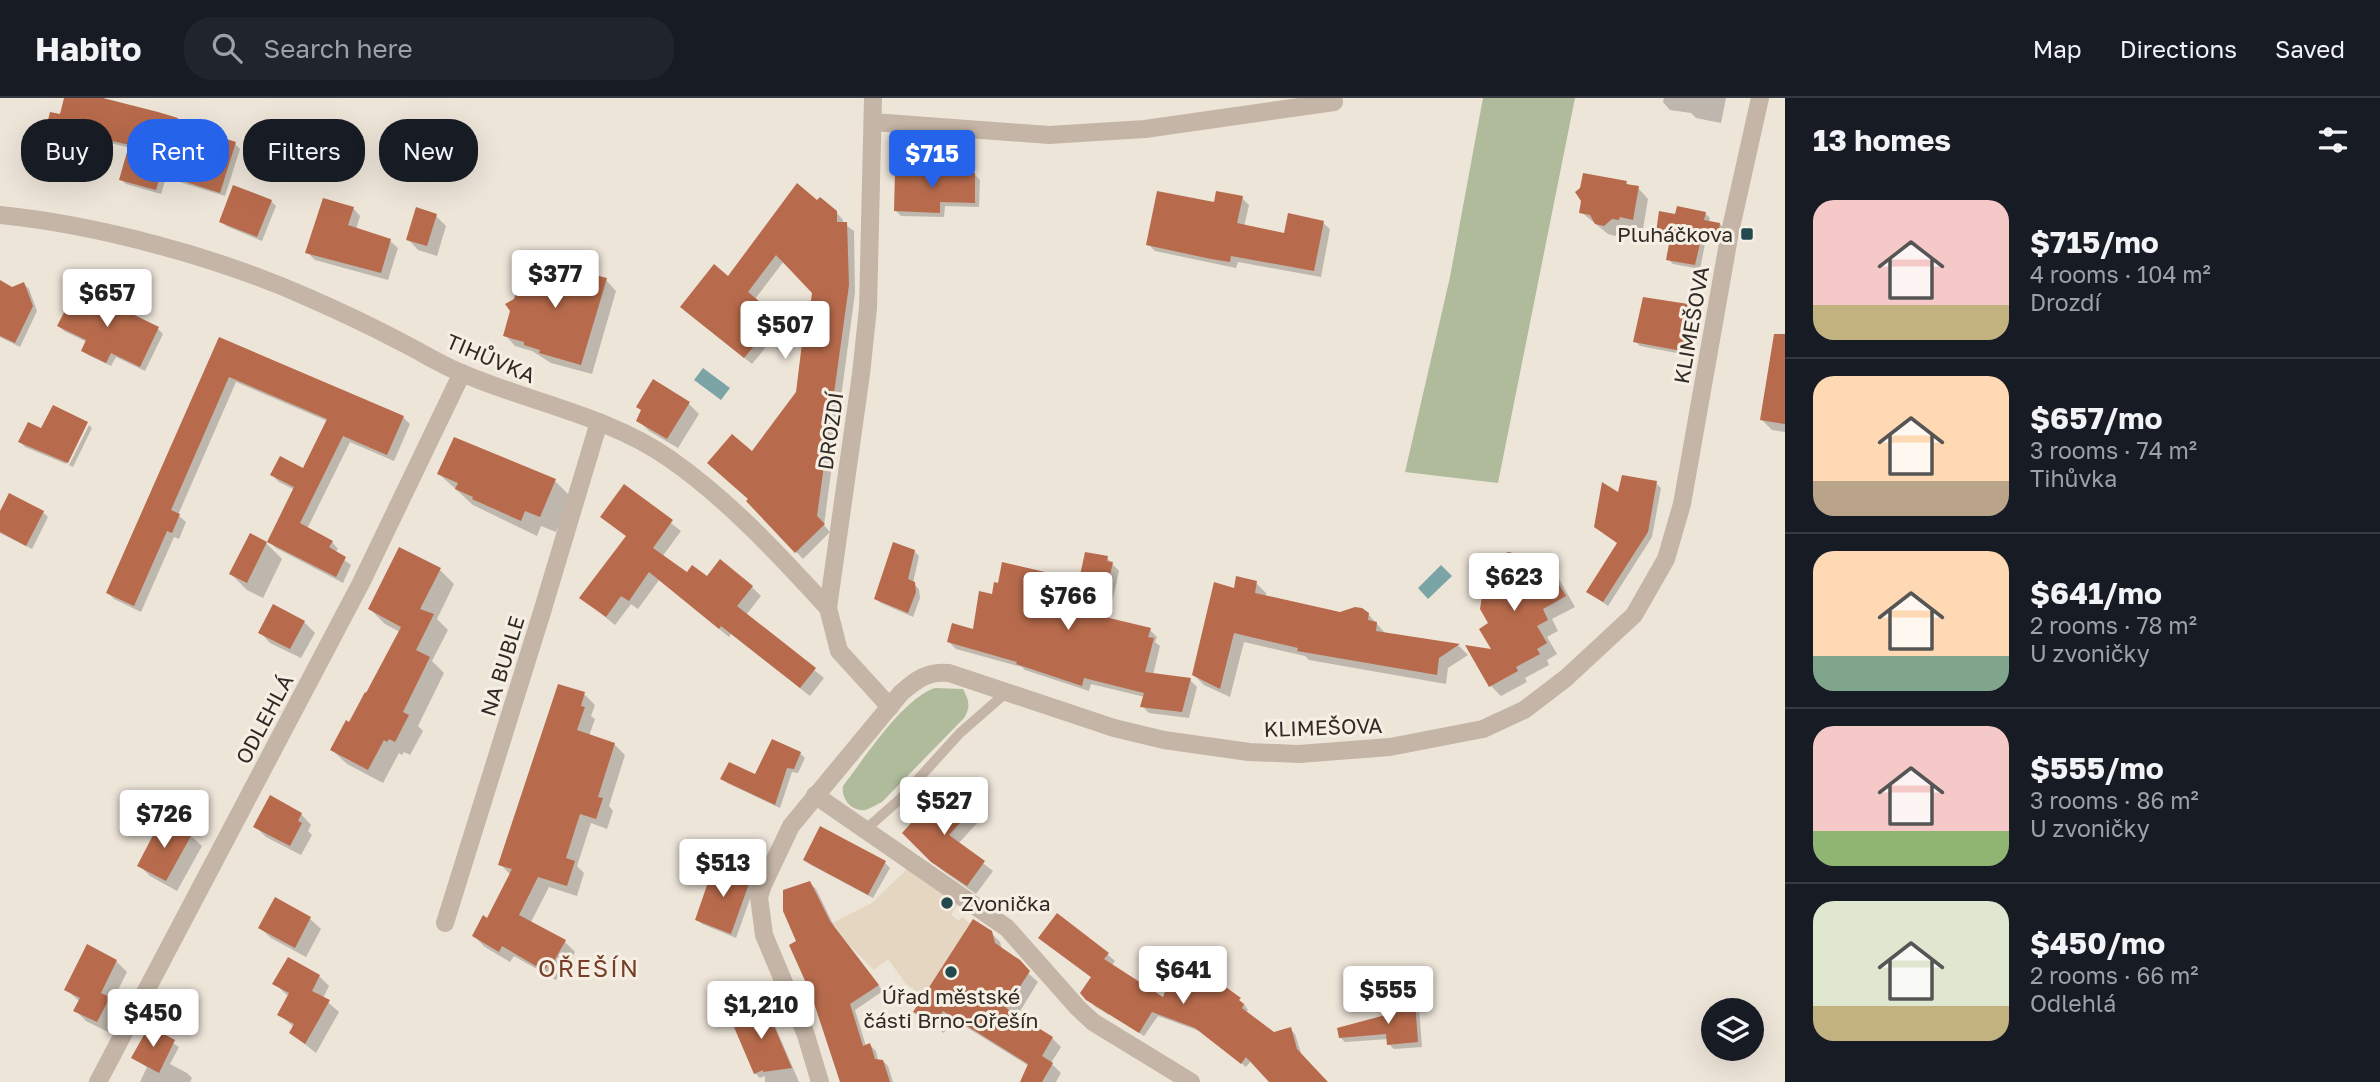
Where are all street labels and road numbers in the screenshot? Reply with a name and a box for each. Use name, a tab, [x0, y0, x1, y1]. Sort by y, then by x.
street label: KLIMEŠOVA	[1668, 264, 1714, 386]
street label: TIHŮVKA	[443, 328, 539, 388]
street label: DROZDÍ	[812, 389, 849, 472]
street label: NA BUBLE	[474, 613, 530, 719]
street label: ODLEHLÁ	[230, 670, 298, 768]
street label: KLIMEŠOVA	[1263, 712, 1383, 742]

